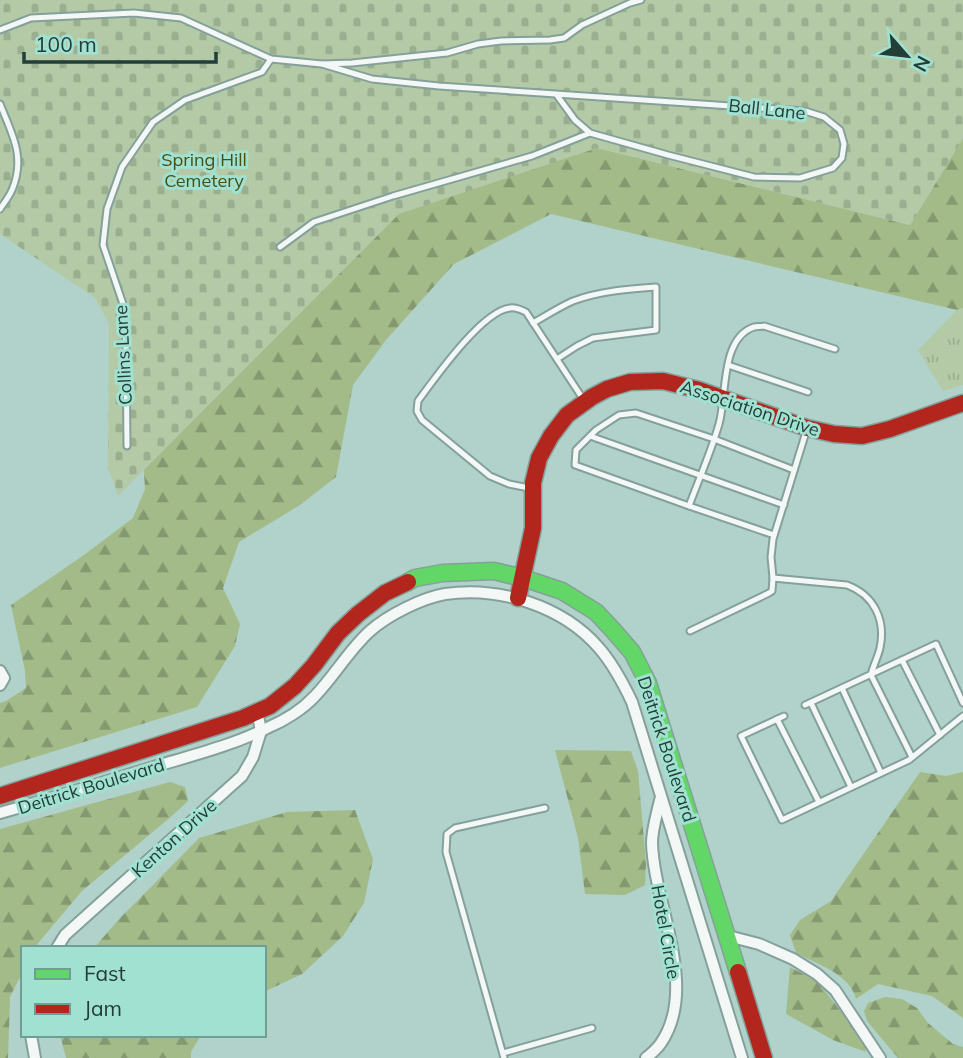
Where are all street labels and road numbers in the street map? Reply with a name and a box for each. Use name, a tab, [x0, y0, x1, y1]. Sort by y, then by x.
street label: Ball Lane	[727, 94, 807, 124]
street label: Collins Lane	[109, 304, 137, 406]
street label: Association Drive	[678, 375, 822, 441]
street label: Deitrick Boulevard	[633, 673, 701, 825]
street label: Deitrick Boulevard	[15, 753, 167, 819]
street label: Kenton Drive	[127, 794, 221, 882]
street label: Hotel Circle	[646, 883, 686, 981]

